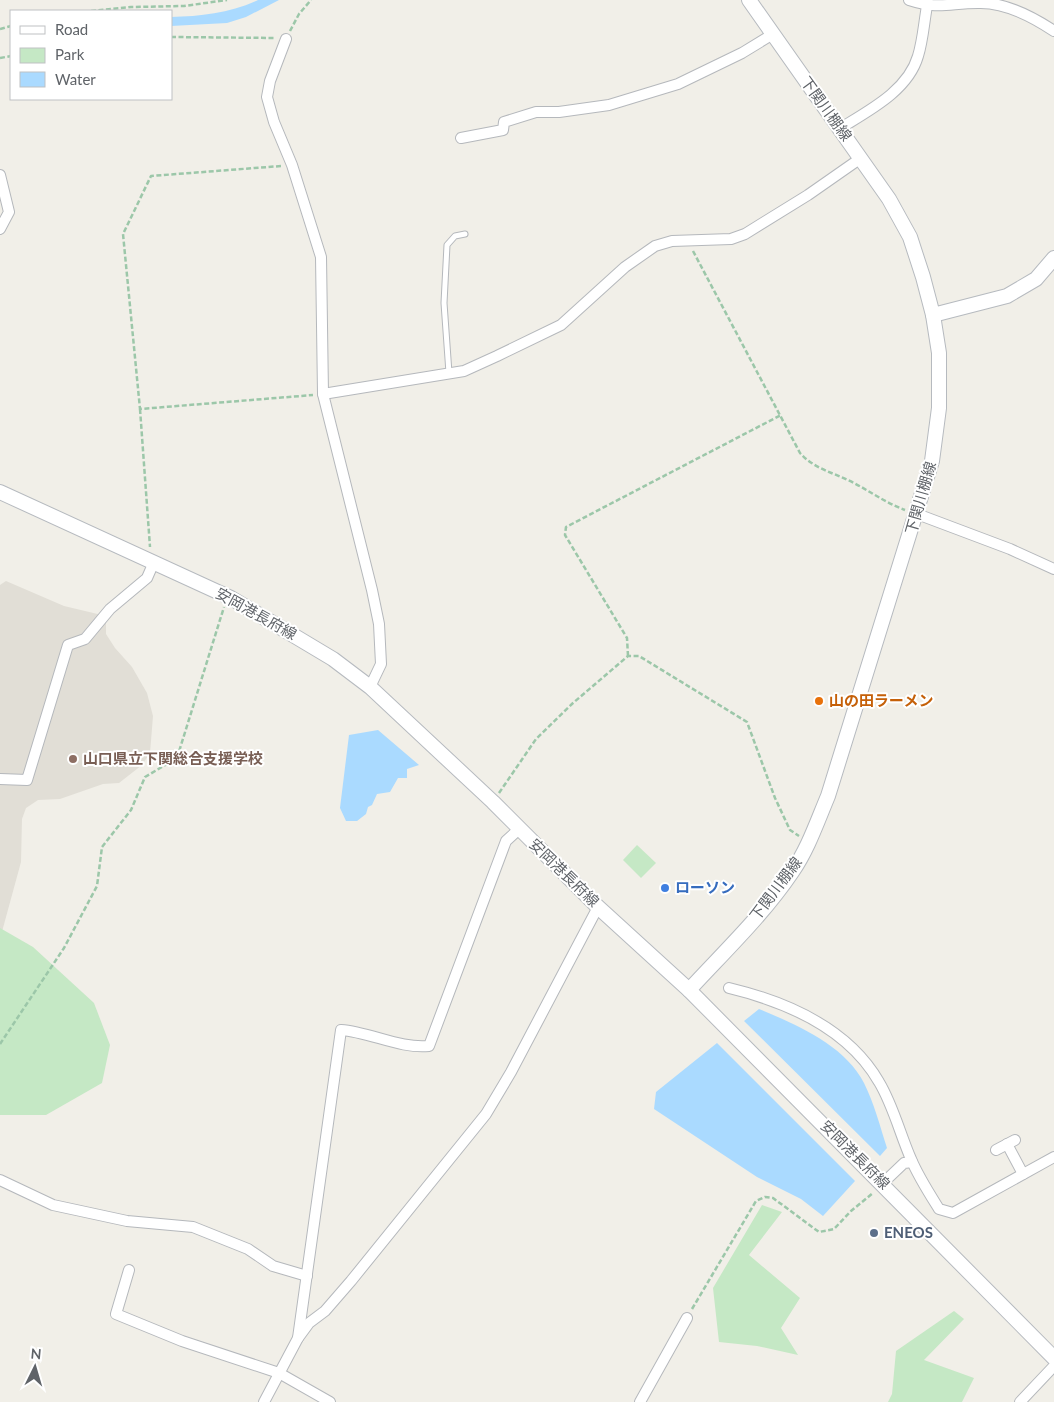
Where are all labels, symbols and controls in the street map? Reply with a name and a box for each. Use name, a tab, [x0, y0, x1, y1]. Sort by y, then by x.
legend	[10, 10, 172, 100]
text: Road	[55, 20, 88, 38]
text: Park	[55, 45, 85, 63]
text: Water	[55, 70, 96, 88]
street label: 下関川棚線	[797, 73, 856, 144]
street label: 下関川棚線	[901, 459, 939, 536]
street label: 安岡港長府線	[213, 583, 300, 643]
place label: 山の田ラーメン	[829, 691, 933, 709]
marker: 山の田ラーメン	[813, 695, 825, 707]
place label: 山口県立下関総合支援学校	[83, 749, 263, 767]
marker: 山口県立下関総合支援学校	[67, 753, 79, 765]
street label: 安岡港長府線	[526, 835, 603, 910]
street label: 下関川棚線	[745, 853, 805, 924]
place label: ローソン	[675, 878, 735, 896]
marker: ローソン	[659, 882, 671, 894]
street label: 安岡港長府線	[818, 1116, 894, 1192]
place label: ENEOS	[884, 1223, 933, 1241]
marker: ENEOS	[868, 1227, 880, 1239]
north arrow	[10, 1342, 60, 1392]
text: N	[30, 1345, 42, 1362]

